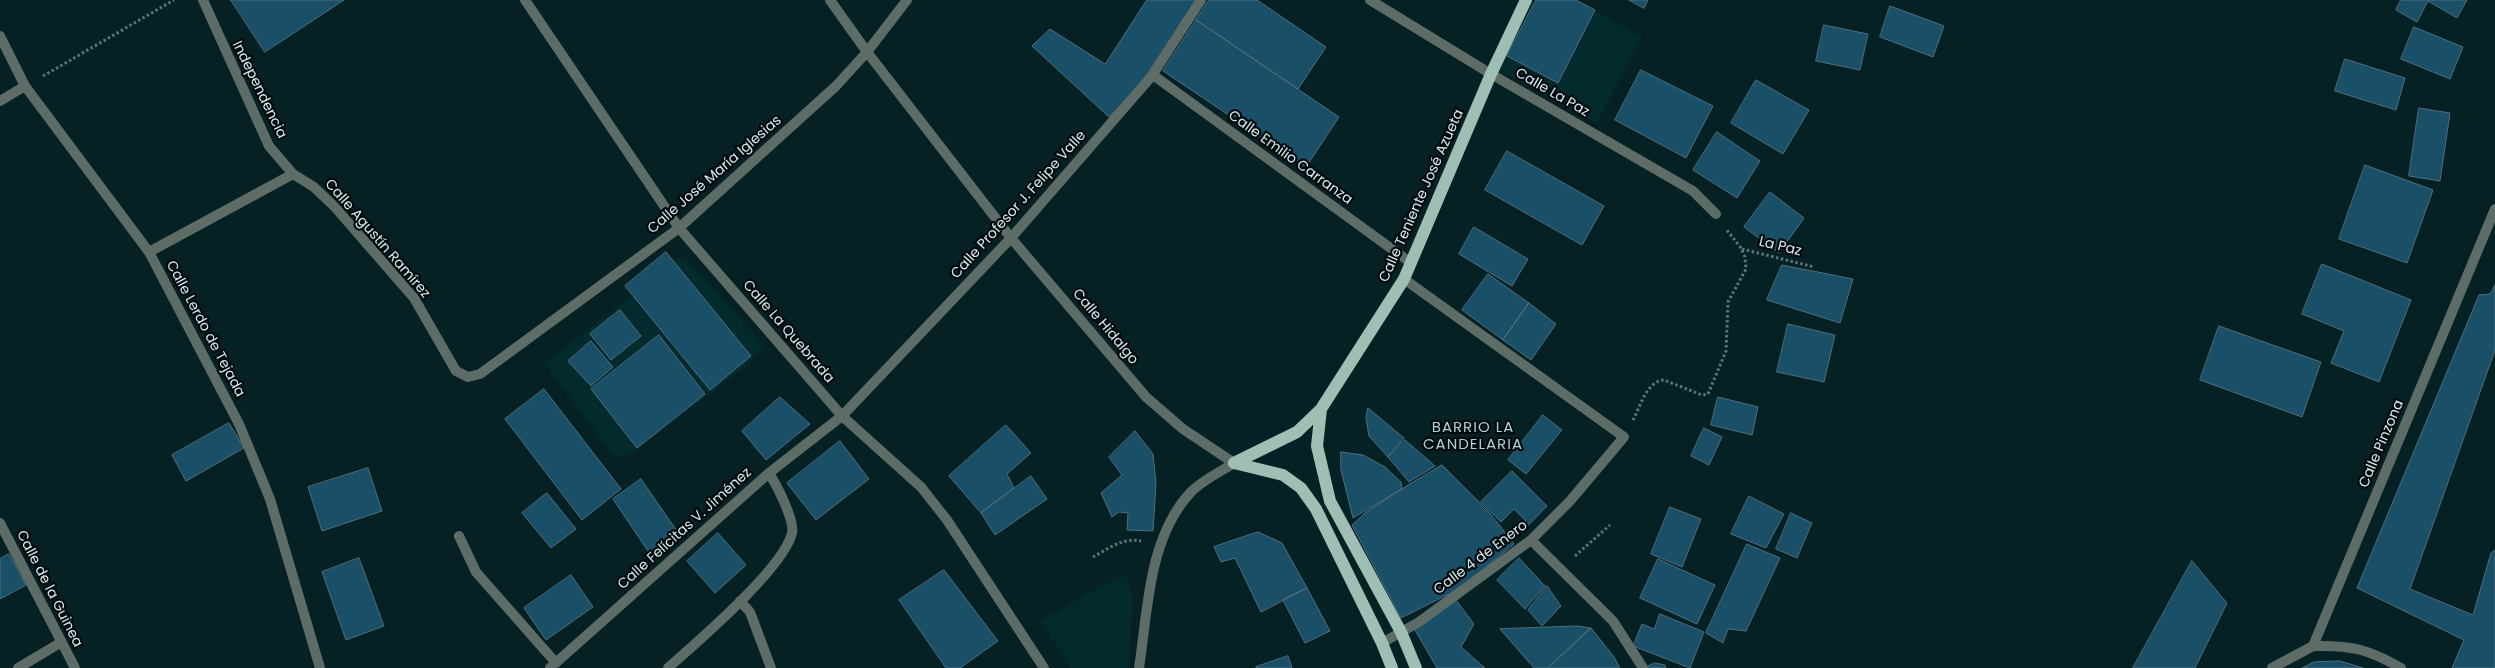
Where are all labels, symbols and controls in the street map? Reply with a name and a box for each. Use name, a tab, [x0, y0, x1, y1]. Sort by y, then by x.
street label: Independencia	[228, 39, 290, 141]
street label: Calle La Paz	[1512, 65, 1592, 121]
street label: Calle Emilio Carranza	[1225, 107, 1355, 209]
street label: Calle Teniente José Azueta	[1376, 107, 1468, 285]
street label: Calle José María Iglesias	[645, 112, 785, 238]
street label: Calle Profesor J. Felipe Valle	[948, 127, 1090, 283]
street label: Calle Agustín Ramírez	[321, 176, 433, 302]
street label: La Paz	[1757, 234, 1803, 260]
street label: Calle Lerdo de Tejada	[162, 258, 248, 400]
street label: Calle La Quebrada	[739, 277, 837, 387]
street label: Calle Hidalgo	[1069, 286, 1141, 368]
street label: Calle Pinzona	[2356, 398, 2408, 490]
district label: BARRIO LA CANDELARIA	[1422, 419, 1524, 454]
street label: Calle Felícitas V. Jiménez	[615, 465, 755, 593]
street label: Calle 4 de Enero	[1431, 517, 1531, 599]
street label: Calle de la Guinea	[12, 528, 86, 650]

